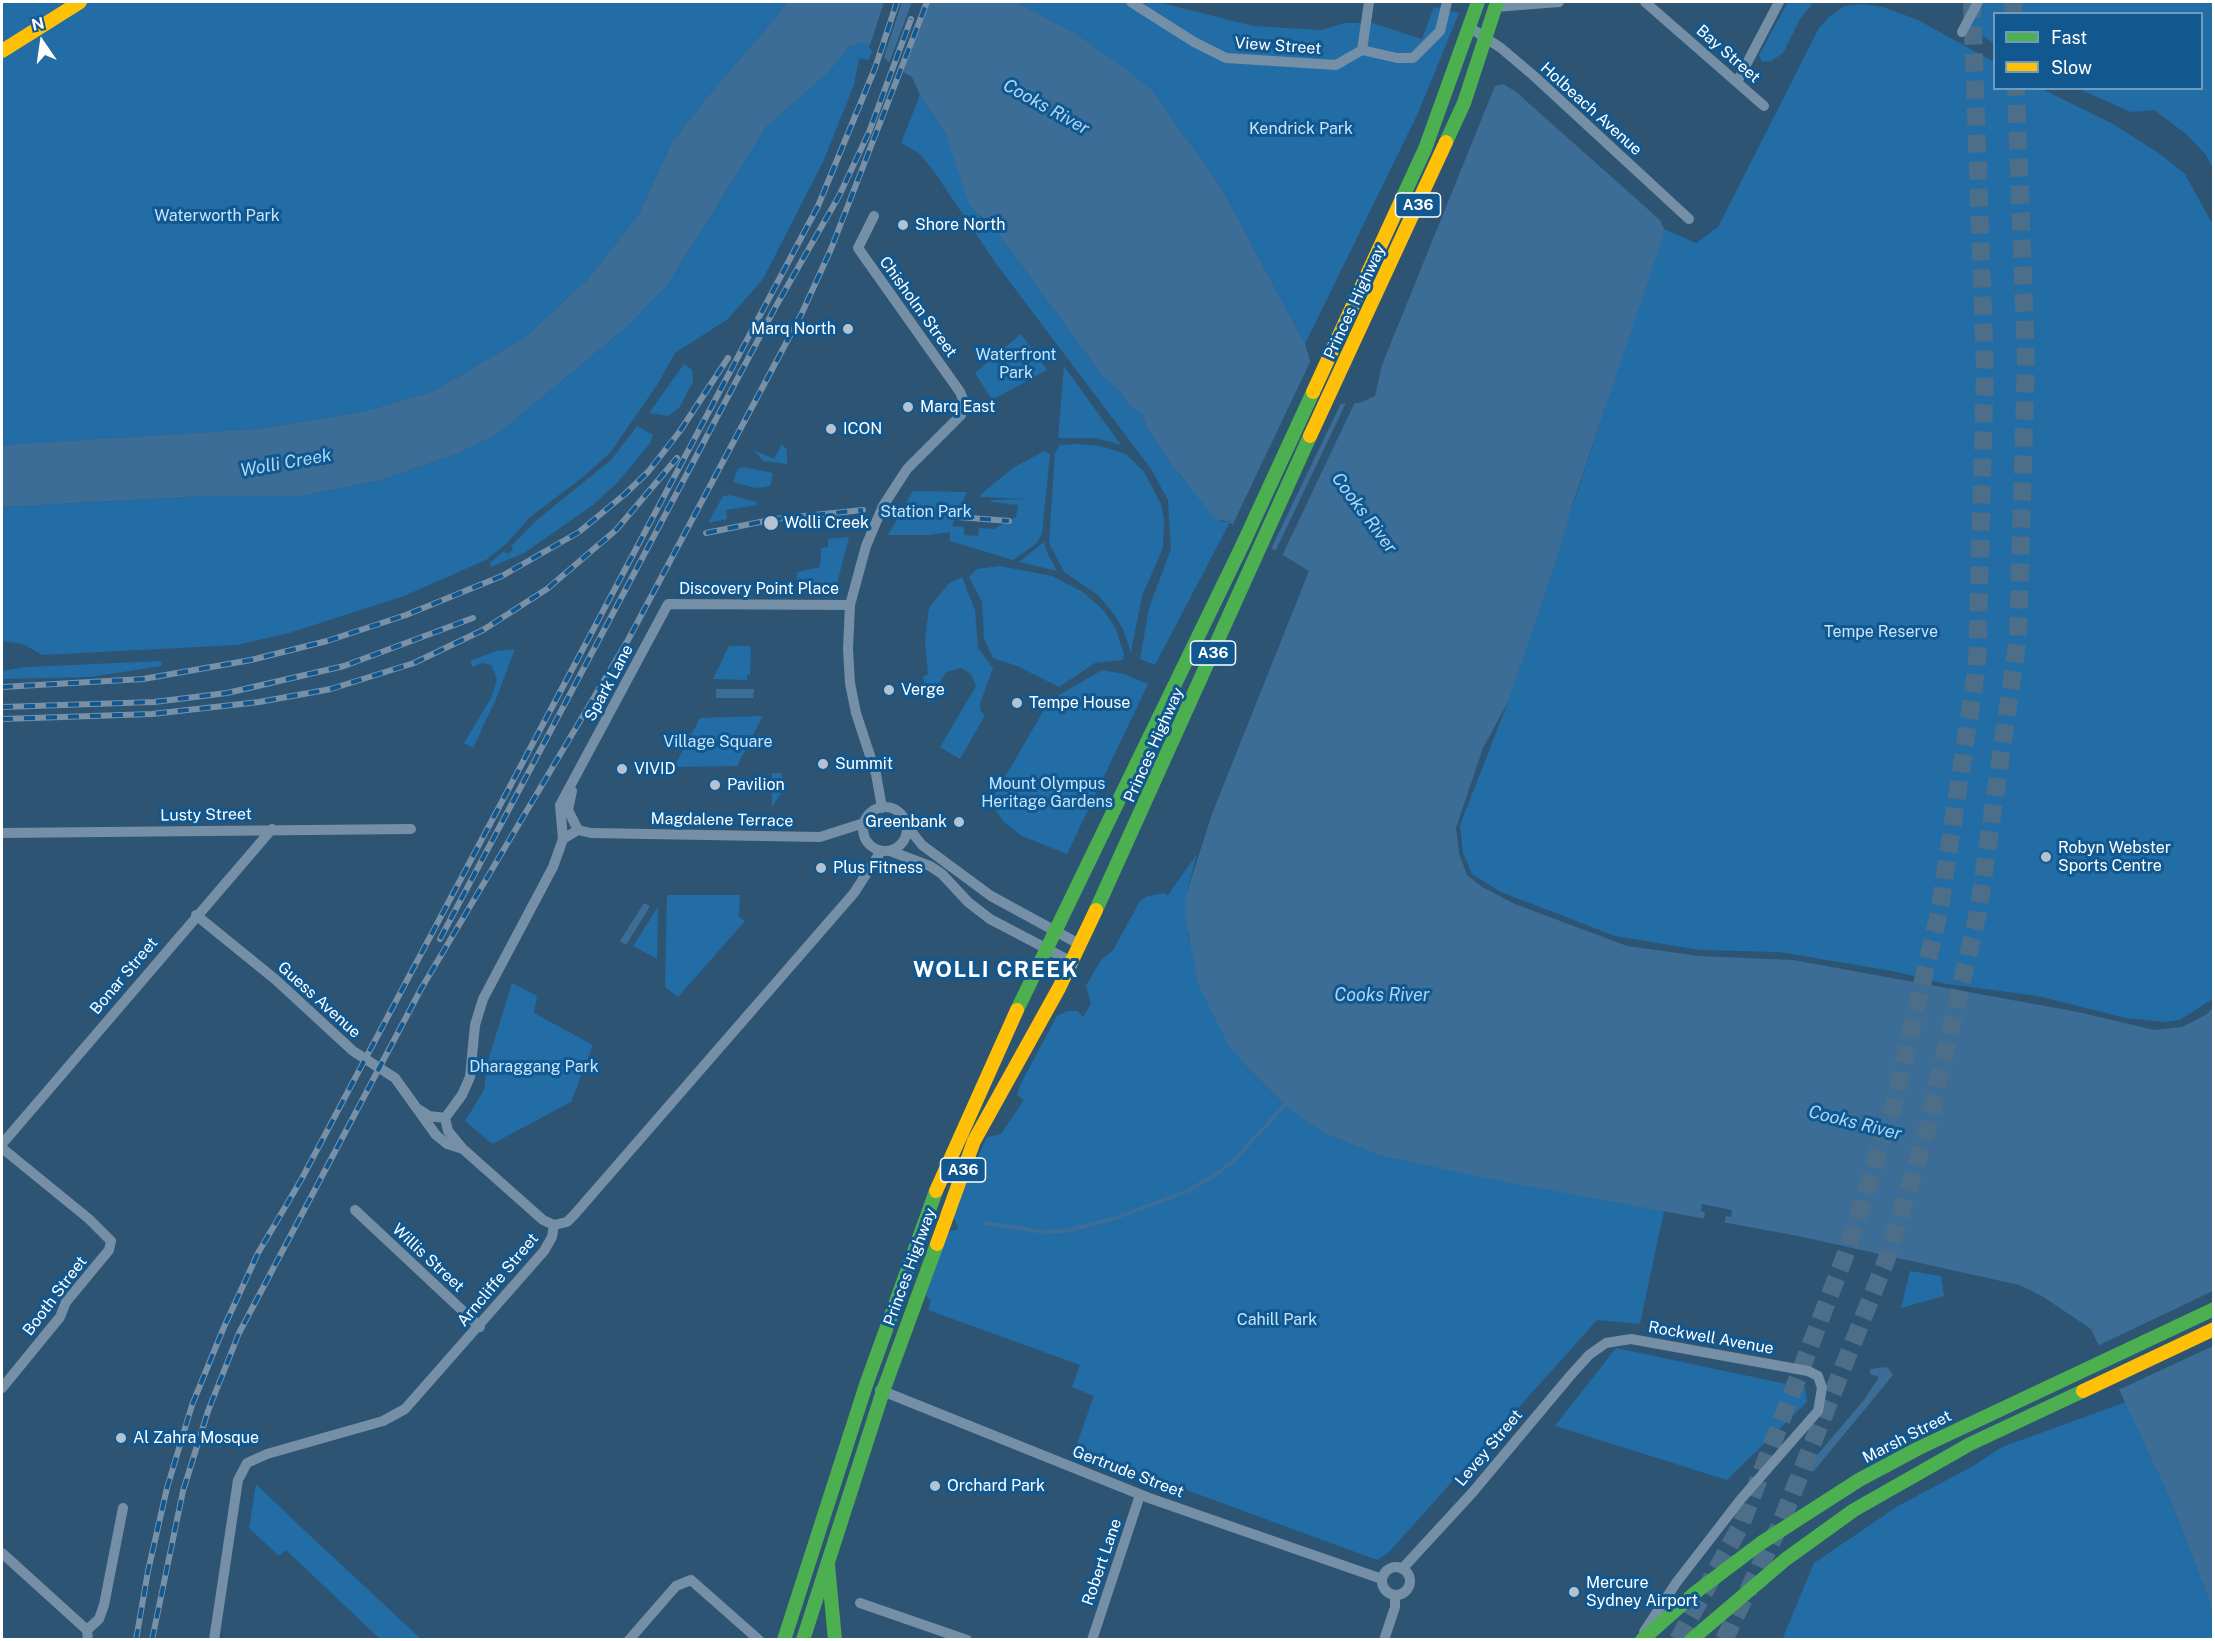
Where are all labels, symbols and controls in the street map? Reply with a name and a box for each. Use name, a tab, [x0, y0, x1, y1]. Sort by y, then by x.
north arrow	[12, 12, 72, 72]
legend	[1993, 12, 2203, 90]
text: N	[30, 13, 46, 35]
street label: Bay Street	[1692, 21, 1764, 87]
text: Fast	[2051, 27, 2087, 48]
street label: View Street	[1234, 33, 1322, 59]
text: Slow	[2051, 57, 2092, 78]
street label: Holbeach Avenue	[1536, 58, 1646, 160]
water label: Cooks River	[999, 74, 1093, 140]
park label: Kendrick Park	[1249, 119, 1353, 139]
road number: A36	[1396, 193, 1440, 217]
park label: Waterworth Park	[154, 206, 280, 226]
place label: Shore North	[915, 215, 1006, 235]
marker: Shore North	[896, 218, 910, 232]
street label: Princes Highway	[1320, 242, 1390, 362]
street label: Chisholm Street	[875, 253, 961, 361]
place label: Marq North	[751, 319, 836, 339]
marker: Marq North	[841, 322, 855, 336]
park label: Waterfront Park	[975, 345, 1057, 383]
place label: Marq East	[920, 397, 995, 417]
marker: Marq East	[901, 400, 915, 414]
place label: ICON	[843, 419, 882, 439]
marker: ICON	[824, 422, 838, 436]
water label: Wolli Creek	[239, 444, 333, 482]
water label: Cooks River	[1327, 468, 1401, 558]
park label: Station Park	[880, 502, 972, 522]
place label: Wolli Creek	[784, 513, 869, 533]
marker: Wolli Creek	[762, 514, 780, 532]
street label: Discovery Point Place	[679, 579, 839, 599]
park label: Tempe Reserve	[1824, 622, 1938, 642]
street label: Spark Lane	[581, 641, 637, 725]
road number: A36	[1190, 641, 1236, 665]
place label: Verge	[901, 680, 945, 700]
marker: Verge	[882, 683, 896, 697]
street label: Princes Highway	[1120, 684, 1188, 806]
place label: Tempe House	[1029, 693, 1130, 713]
marker: Tempe House	[1010, 696, 1024, 710]
park label: Village Square	[663, 732, 773, 752]
place label: Summit	[835, 754, 893, 774]
marker: Summit	[816, 757, 830, 771]
place label: VIVID	[634, 759, 676, 779]
marker: VIVID	[615, 762, 629, 776]
park label: Mount Olympus Heritage Gardens	[981, 774, 1113, 812]
place label: Pavilion	[727, 775, 785, 795]
marker: Pavilion	[708, 778, 722, 792]
street label: Lusty Street	[160, 805, 252, 825]
street label: Magdalene Terrace	[650, 809, 794, 831]
place label: Greenbank	[865, 812, 947, 832]
marker: Greenbank	[952, 815, 966, 829]
place label: Robyn Webster Sports Centre	[2058, 838, 2171, 876]
marker: Robyn Webster Sports Centre	[2039, 850, 2053, 864]
place label: Plus Fitness	[833, 858, 923, 878]
marker: Plus Fitness	[814, 861, 828, 875]
street label: Bonar Street	[86, 934, 162, 1018]
district label: WOLLI CREEK	[913, 957, 1079, 983]
street label: Guess Avenue	[274, 958, 364, 1042]
water label: Cooks River	[1334, 984, 1430, 1006]
park label: Dharaggang Park	[469, 1057, 599, 1077]
water label: Cooks River	[1806, 1101, 1904, 1145]
road number: A36	[940, 1158, 986, 1182]
street label: Princes Highway	[880, 1205, 940, 1329]
street label: Willis Street	[388, 1220, 468, 1296]
street label: Arncliffe Street	[453, 1229, 543, 1331]
street label: Booth Street	[19, 1252, 91, 1340]
park label: Cahill Park	[1237, 1310, 1317, 1330]
street label: Rockwell Avenue	[1647, 1318, 1775, 1358]
street label: Levey Street	[1451, 1406, 1527, 1490]
street label: Marsh Street	[1859, 1406, 1955, 1468]
place label: Al Zahra Mosque	[133, 1428, 259, 1448]
marker: Al Zahra Mosque	[114, 1431, 128, 1445]
street label: Gertrude Street	[1070, 1442, 1186, 1502]
place label: Orchard Park	[947, 1476, 1045, 1496]
marker: Orchard Park	[928, 1479, 942, 1493]
street label: Robert Lane	[1078, 1516, 1126, 1608]
place label: Mercure Sydney Airport	[1586, 1573, 1698, 1611]
marker: Mercure Sydney Airport	[1567, 1585, 1581, 1599]

